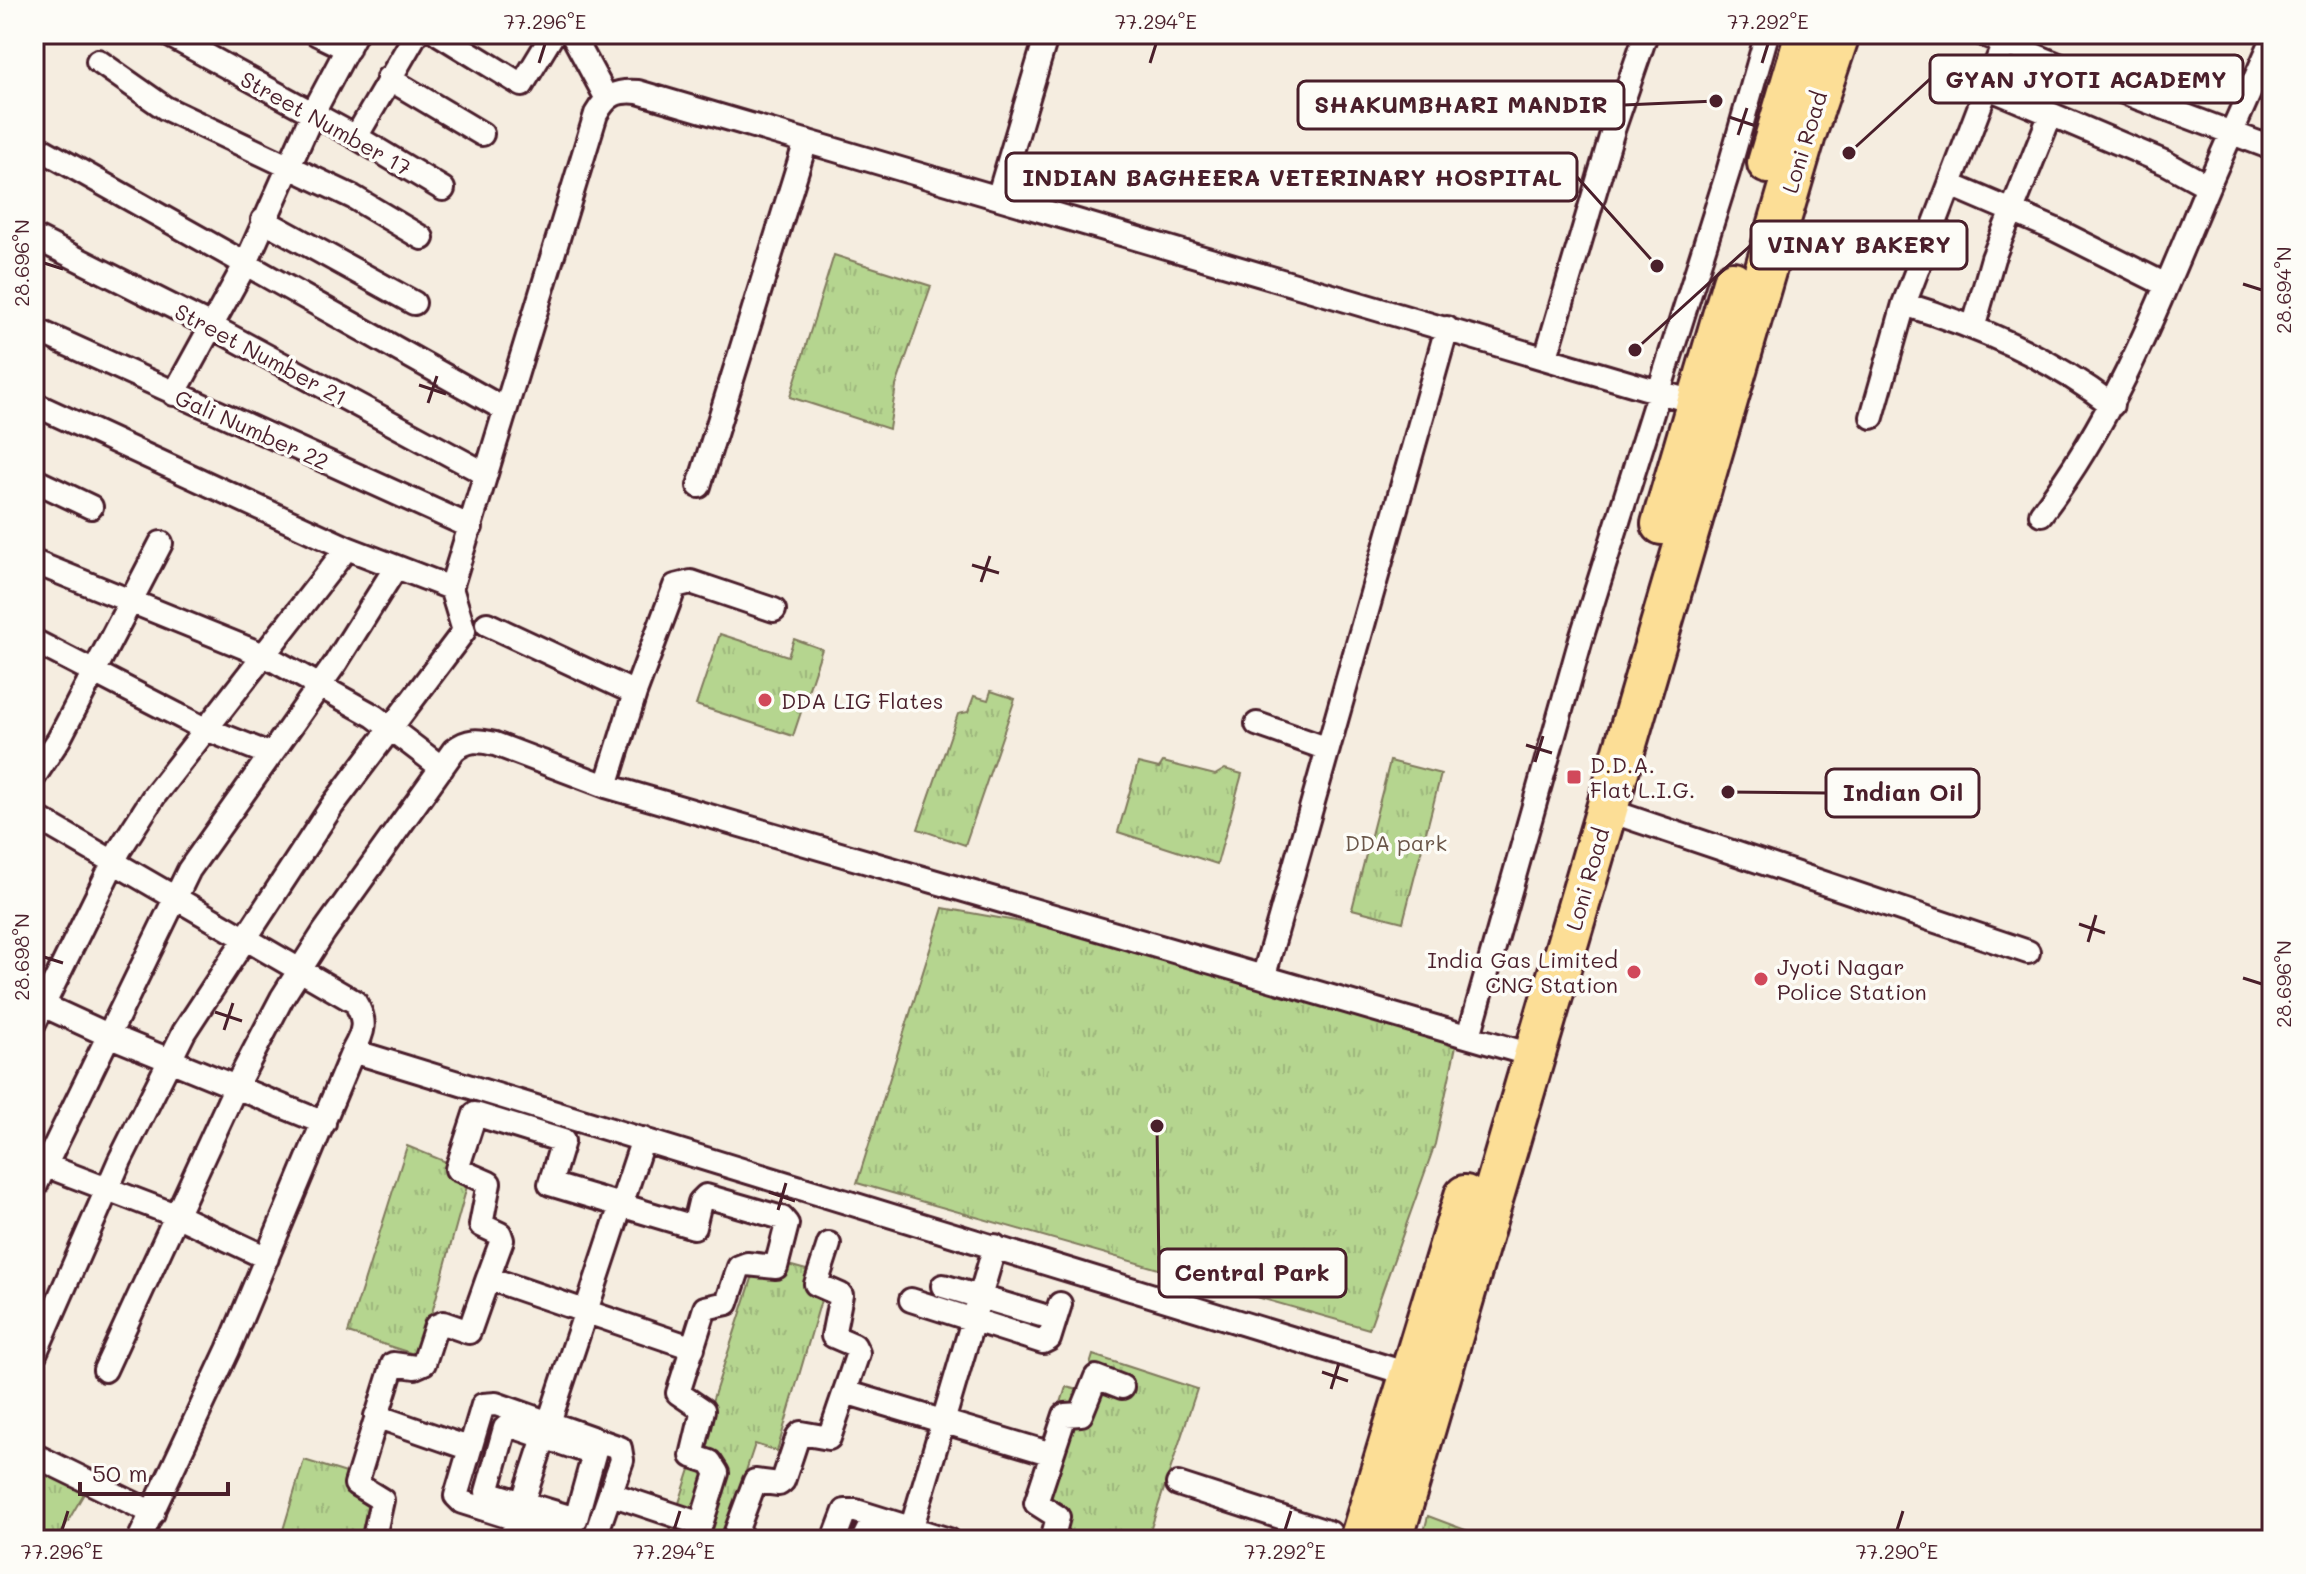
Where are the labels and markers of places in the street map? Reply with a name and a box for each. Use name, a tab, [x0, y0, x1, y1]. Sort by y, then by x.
callout: GYAN JYOTI ACADEMY	[1930, 55, 2243, 103]
callout: SHAKUMBHARI MANDIR	[1298, 81, 1624, 129]
callout: INDIAN BAGHEERA VETERINARY HOSPITAL	[1006, 153, 1577, 201]
callout: VINAY BAKERY	[1751, 221, 1967, 269]
place label: DDA LIG Flates	[781, 686, 944, 715]
marker: DDA LIG Flates	[756, 691, 774, 709]
place label: D.D.A. Flat L.I.G.	[1590, 750, 1695, 804]
marker: D.D.A. Flat L.I.G.	[1565, 768, 1583, 786]
callout: Indian Oil	[1826, 769, 1979, 817]
place label: India Gas Limited CNG Station	[1427, 945, 1618, 999]
place label: Jyoti Nagar Police Station	[1777, 952, 1927, 1006]
marker: India Gas Limited CNG Station	[1625, 963, 1643, 981]
marker: Jyoti Nagar Police Station	[1752, 970, 1770, 988]
callout: Central Park	[1159, 1249, 1346, 1297]

